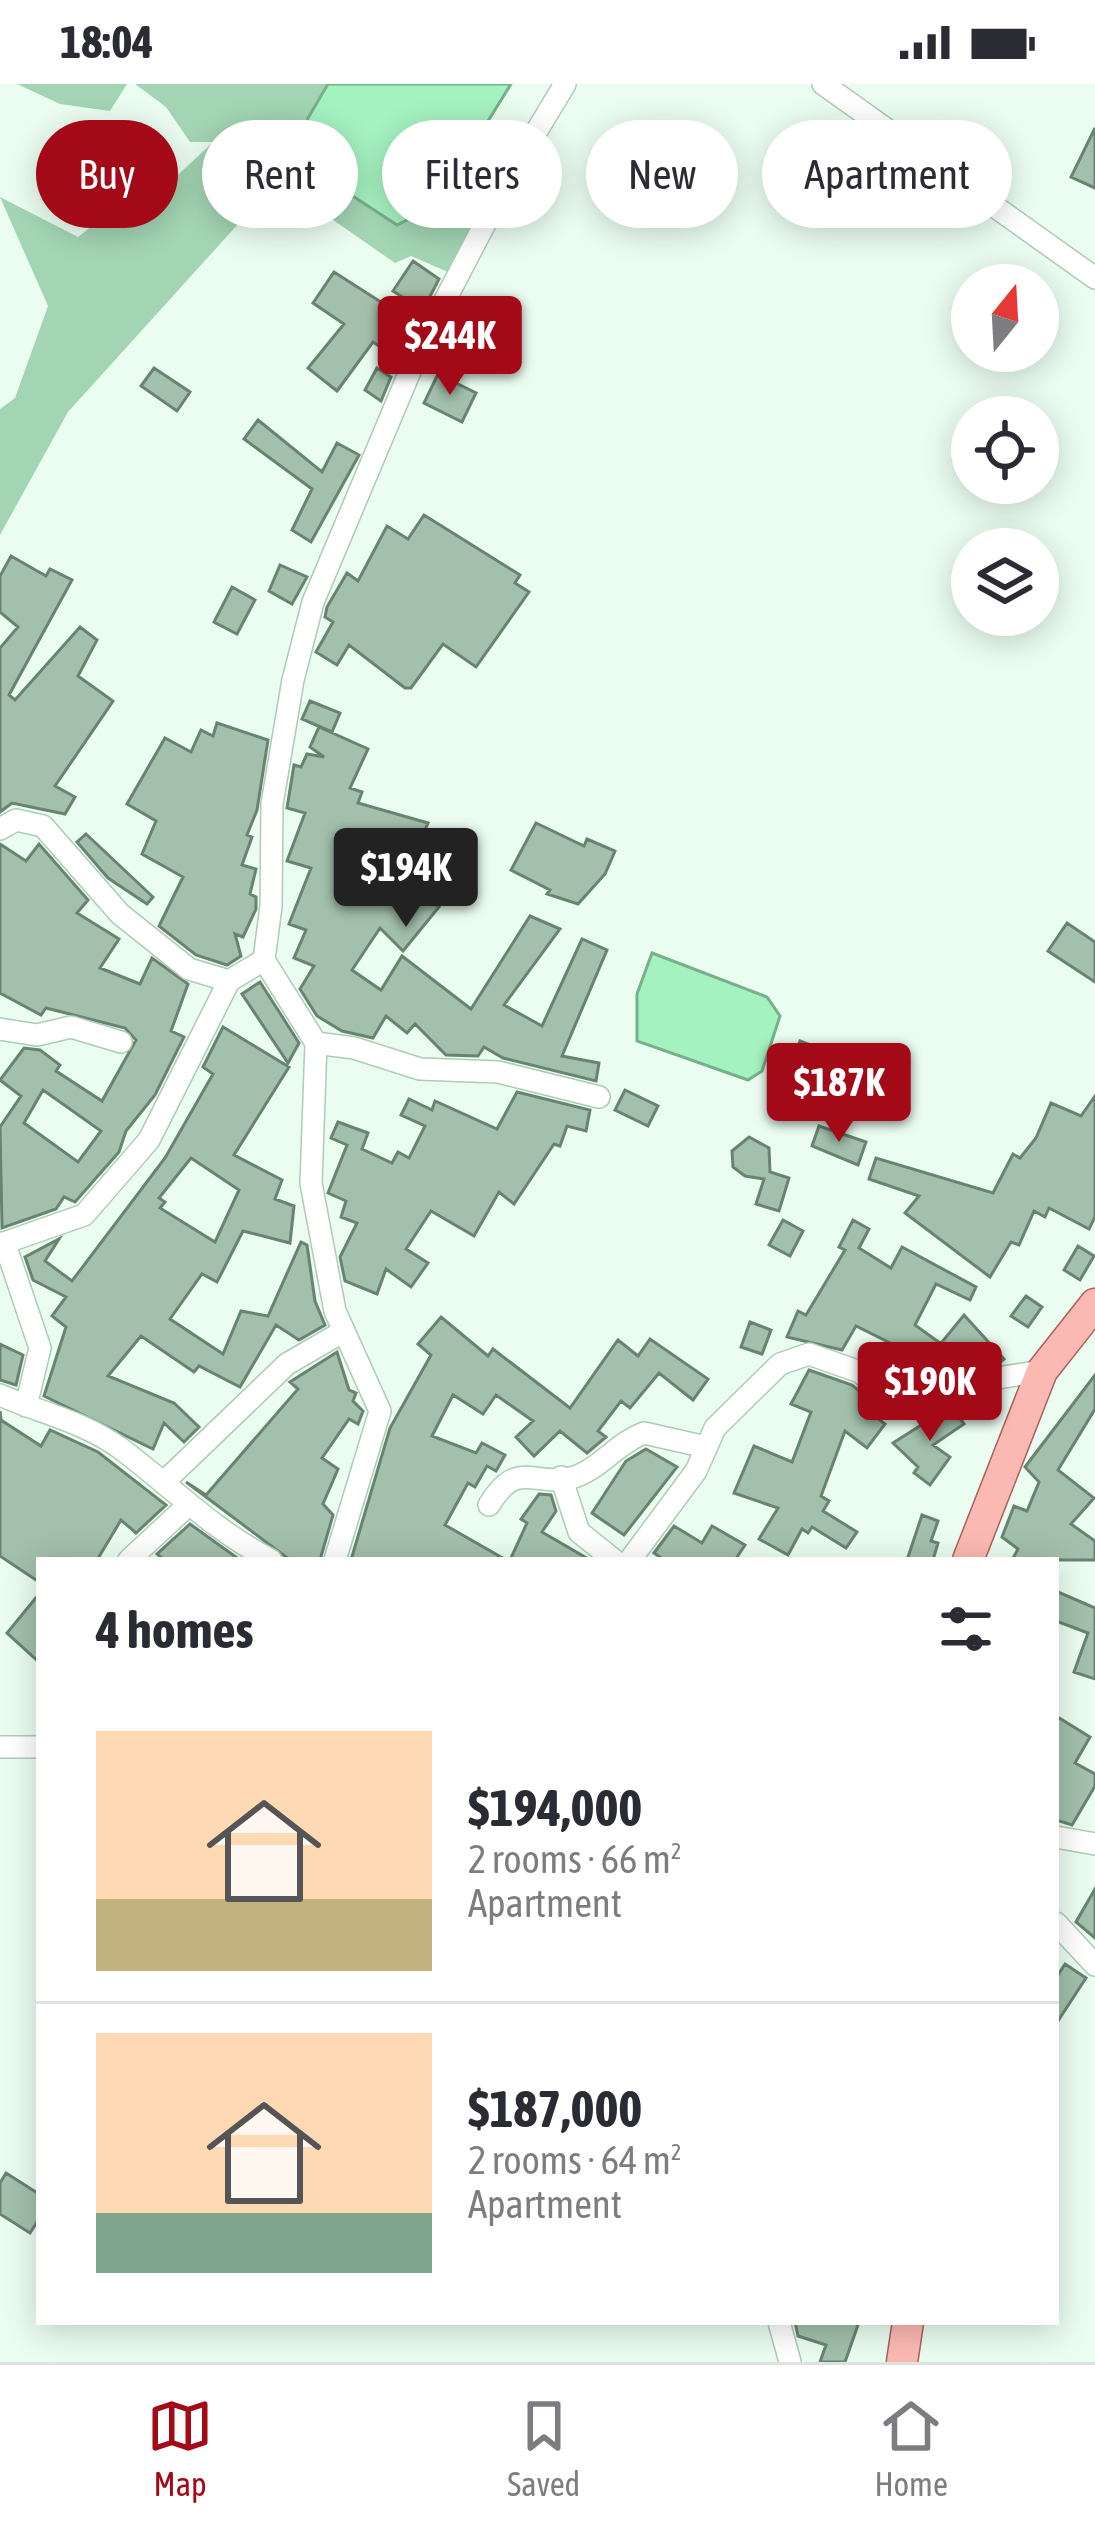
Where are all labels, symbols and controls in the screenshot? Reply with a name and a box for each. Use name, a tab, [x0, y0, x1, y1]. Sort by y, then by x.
text: 18:04	[60, 16, 154, 68]
chip: Buy	[36, 120, 178, 228]
chip: Rent	[202, 120, 358, 228]
chip: Filters	[382, 120, 562, 228]
chip: New	[586, 120, 738, 228]
chip: Apartment	[762, 120, 1012, 228]
north arrow	[951, 264, 1059, 372]
map controls	[951, 264, 1059, 636]
pin: $244K	[366, 296, 534, 398]
text: $244K	[405, 313, 495, 357]
button: locate	[951, 396, 1059, 504]
button: layers	[951, 528, 1059, 636]
pin: $194K	[322, 828, 490, 930]
text: $194K	[361, 845, 451, 889]
pin: $187K	[755, 1043, 923, 1145]
text: $187K	[794, 1060, 884, 1104]
pin: $190K	[846, 1342, 1014, 1444]
text: $190K	[885, 1359, 975, 1403]
icon: filters	[933, 1596, 999, 1662]
text: 4 homes	[96, 1600, 254, 1659]
text: $194,000	[468, 1778, 642, 1837]
icon: home	[192, 1779, 336, 1923]
text: 2 rooms · 66 m²	[468, 1837, 682, 1881]
text: Apartment	[468, 1881, 622, 1925]
text: $187,000	[468, 2079, 642, 2138]
icon: home	[192, 2081, 336, 2225]
text: 2 rooms · 64 m²	[468, 2138, 682, 2182]
text: Apartment	[468, 2182, 622, 2226]
tab: Map	[147, 2393, 213, 2503]
tab: Saved	[507, 2393, 580, 2503]
tab: Home	[874, 2393, 948, 2503]

